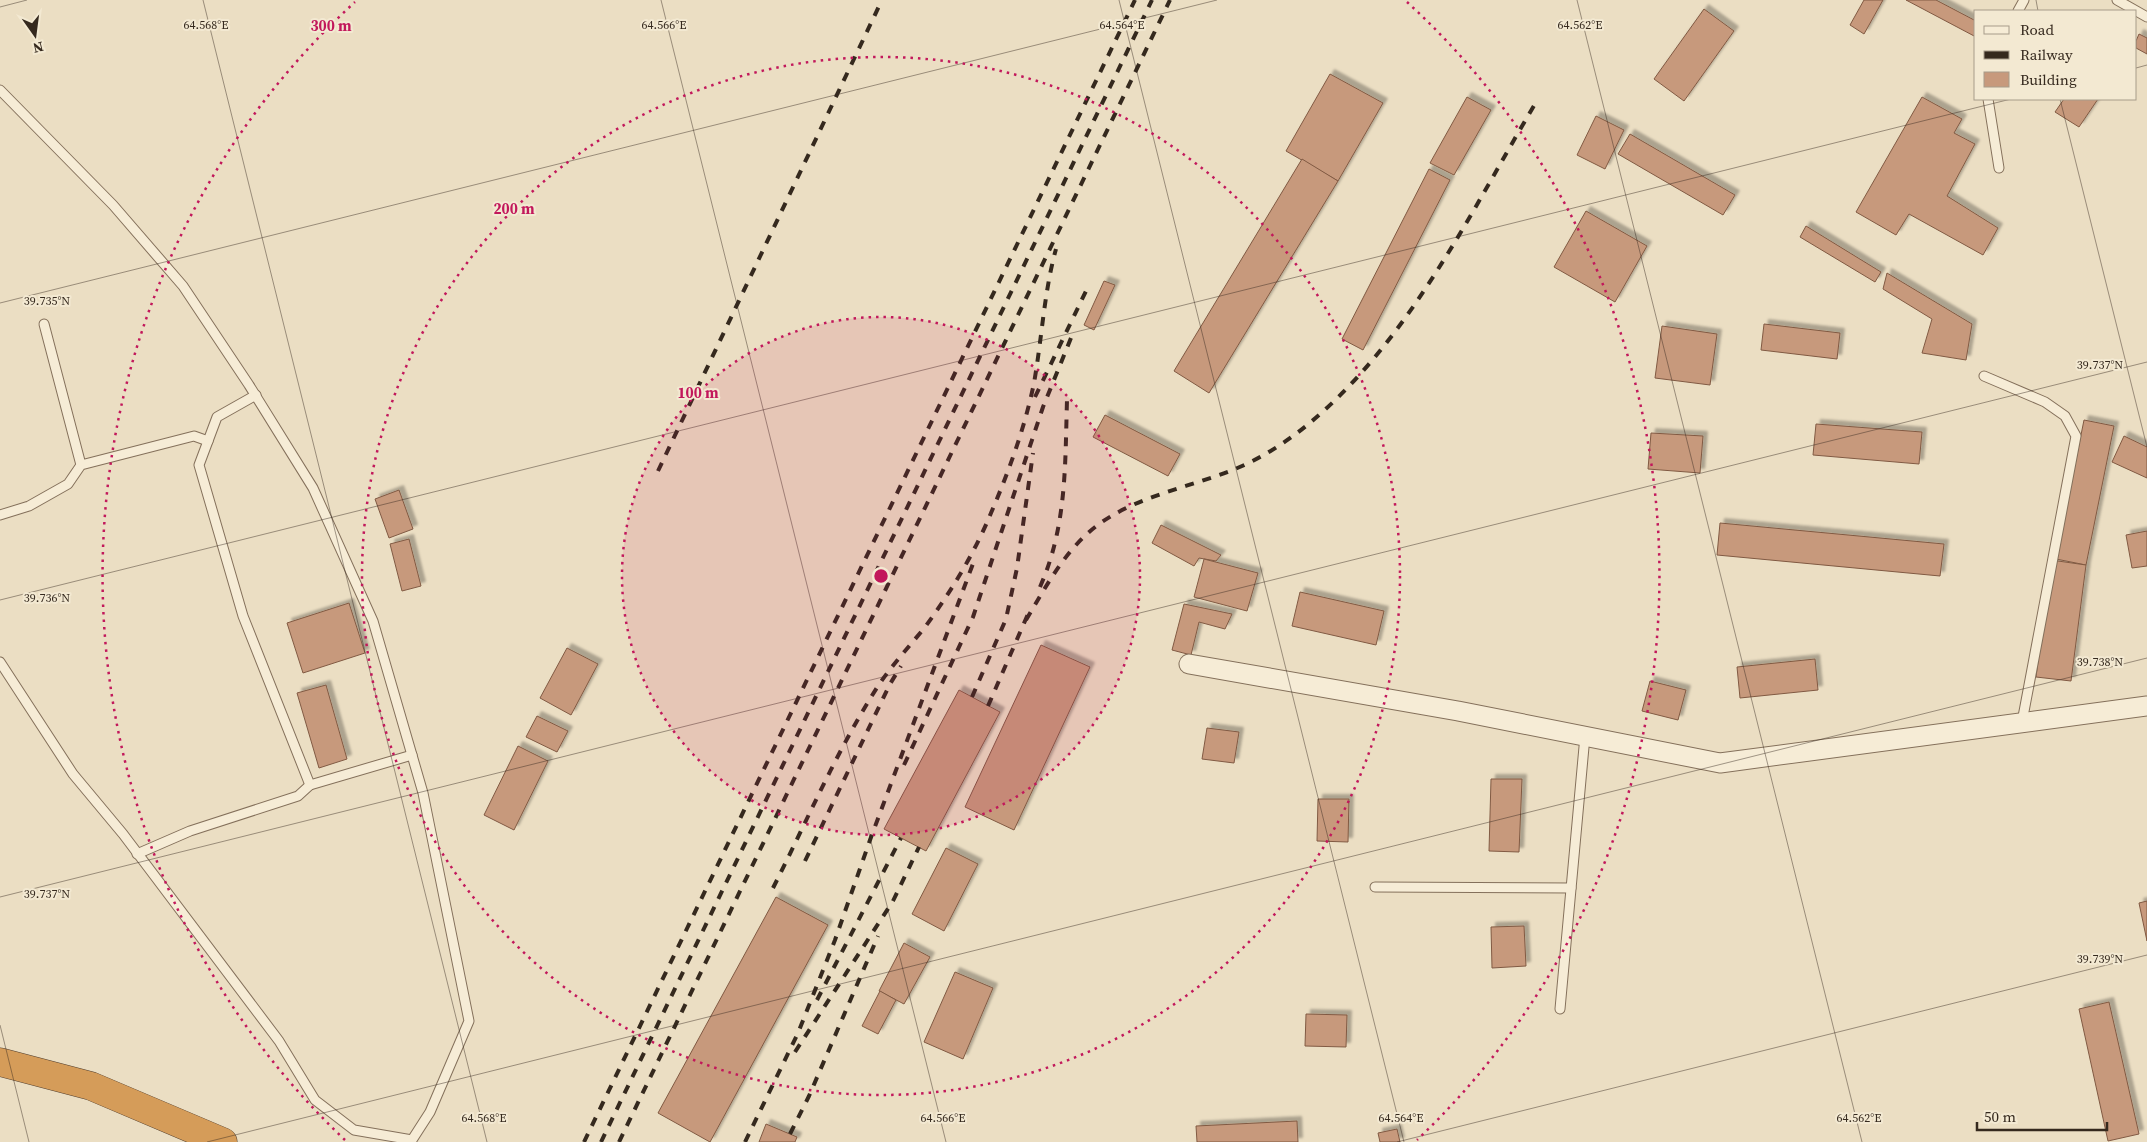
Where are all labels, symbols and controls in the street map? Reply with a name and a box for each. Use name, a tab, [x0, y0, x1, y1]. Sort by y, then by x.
north arrow	[10, 10, 60, 60]
legend	[1974, 10, 2137, 100]
text: 300 m	[310, 15, 352, 36]
text: 64.568°E	[184, 17, 228, 33]
text: 64.566°E	[642, 17, 686, 33]
text: 64.564°E	[1100, 17, 1144, 33]
text: 64.562°E	[1558, 17, 1602, 33]
text: Road	[2020, 19, 2054, 40]
text: N	[31, 37, 46, 59]
text: Railway	[2020, 44, 2073, 65]
text: Building	[2020, 69, 2077, 90]
text: 200 m	[493, 198, 535, 219]
text: 39.735°N	[24, 293, 70, 309]
text: 39.737°N	[2077, 357, 2123, 373]
text: 100 m	[677, 382, 719, 403]
centre of rings	[872, 567, 890, 585]
text: 39.736°N	[24, 590, 70, 606]
text: 39.738°N	[2077, 654, 2123, 670]
text: 39.737°N	[24, 886, 70, 902]
text: 39.739°N	[2077, 951, 2123, 967]
scale bar	[1977, 1100, 2107, 1132]
text: 50 m	[1984, 1106, 2016, 1127]
text: 64.568°E	[462, 1110, 506, 1126]
text: 64.566°E	[921, 1110, 965, 1126]
text: 64.564°E	[1379, 1110, 1423, 1126]
text: 64.562°E	[1837, 1110, 1881, 1126]

